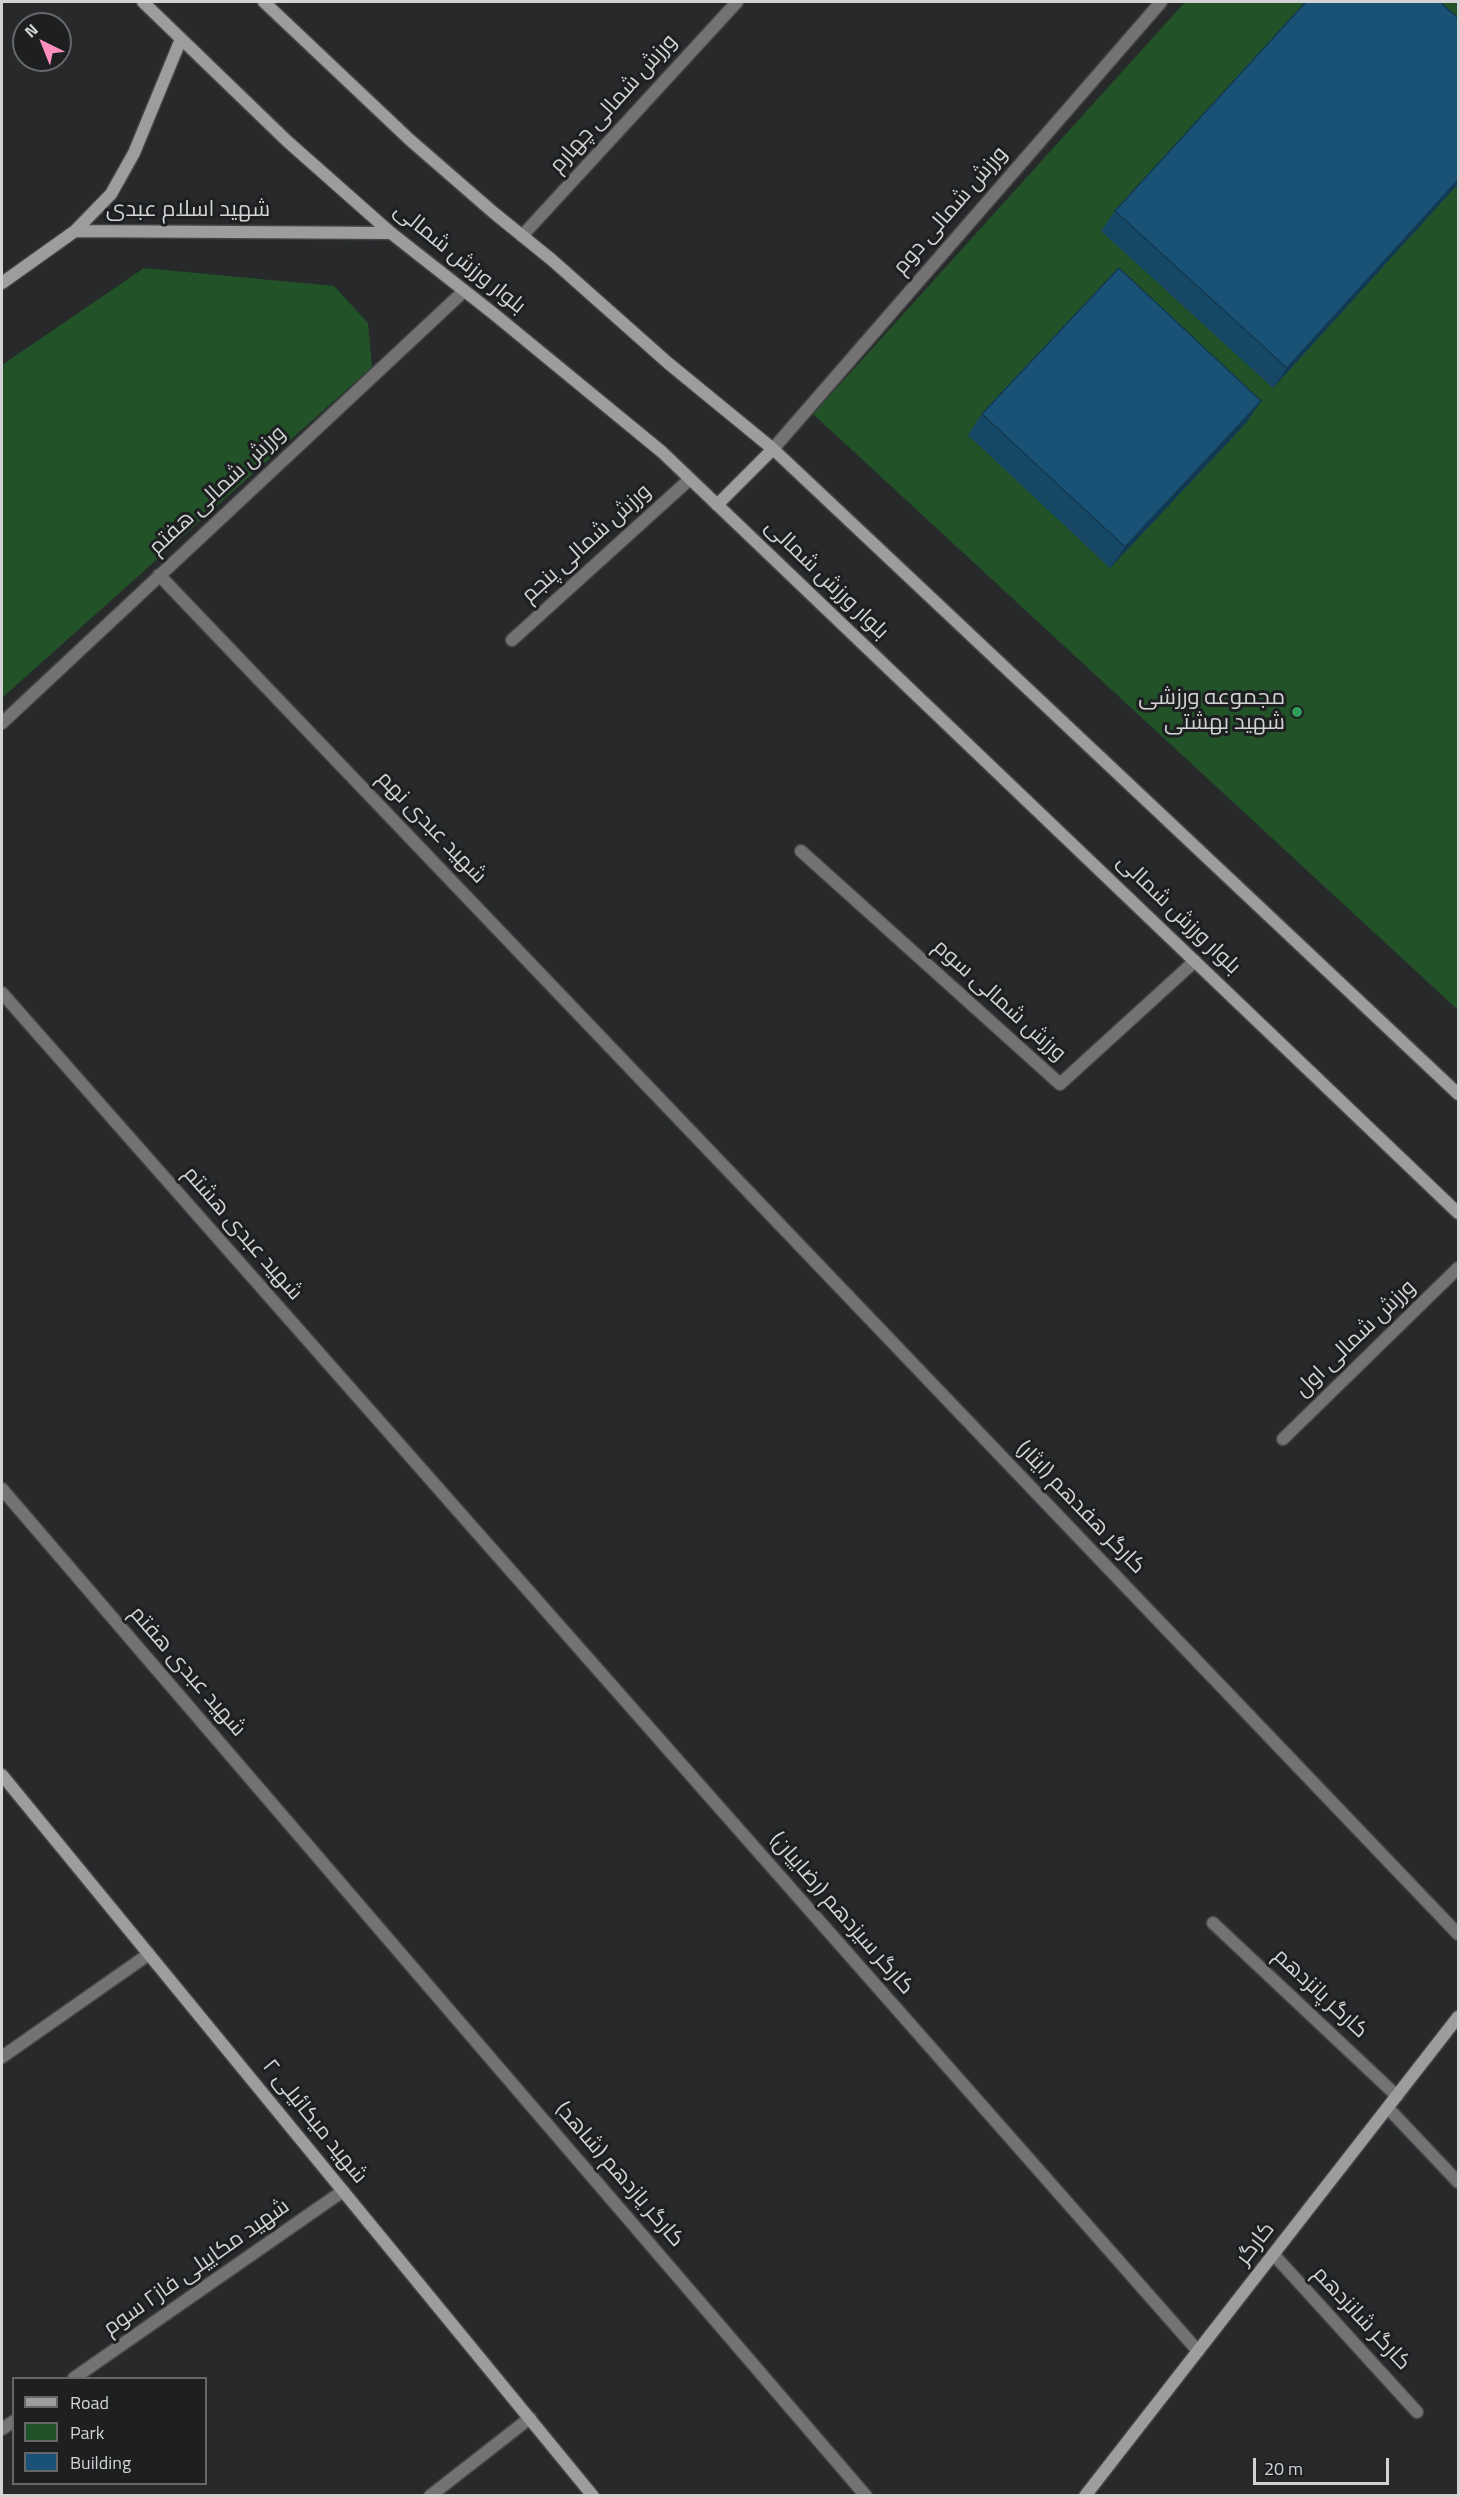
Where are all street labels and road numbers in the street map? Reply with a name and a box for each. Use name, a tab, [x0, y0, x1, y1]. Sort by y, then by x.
street label: ورزش شمالی چهارم	[545, 29, 683, 179]
street label: ورزش شمالی دوم	[888, 141, 1014, 281]
street label: شهید اسلام عبدی	[106, 198, 270, 224]
street label: بلوار ورزش شمالی	[388, 198, 530, 320]
street label: ورزش شمالی هفتم	[144, 421, 292, 561]
street label: ورزش شمالی پنجم	[517, 479, 657, 609]
street label: بلوار ورزش شمالی	[759, 514, 893, 646]
street label: شهید عبدی نهم	[371, 766, 491, 890]
street label: بلوار ورزش شمالی	[1111, 849, 1245, 981]
street label: ورزش شمالی سوم	[927, 934, 1071, 1068]
street label: شهید عبدی هشتم	[177, 1162, 307, 1306]
street label: ورزش شمالی اول	[1290, 1275, 1422, 1403]
street label: کارگر هفدهم (ایثار)	[1010, 1436, 1150, 1580]
street label: شهید عبدی هفتم	[123, 1601, 251, 1743]
street label: کارگر سیزدهم (رضاییان)	[763, 1827, 919, 2001]
street label: کارگر پانزدهم	[1267, 1943, 1373, 2045]
street label: شهید میکائیلی ۲	[256, 2055, 372, 2189]
street label: کارگر یازدهم (شاهد)	[549, 2097, 689, 2253]
street label: شهید مکاییلی فاز۲ سوم	[99, 2194, 295, 2342]
street label: کارگر	[1231, 2217, 1281, 2271]
street label: کارگر شانزدهم	[1306, 2262, 1416, 2376]

